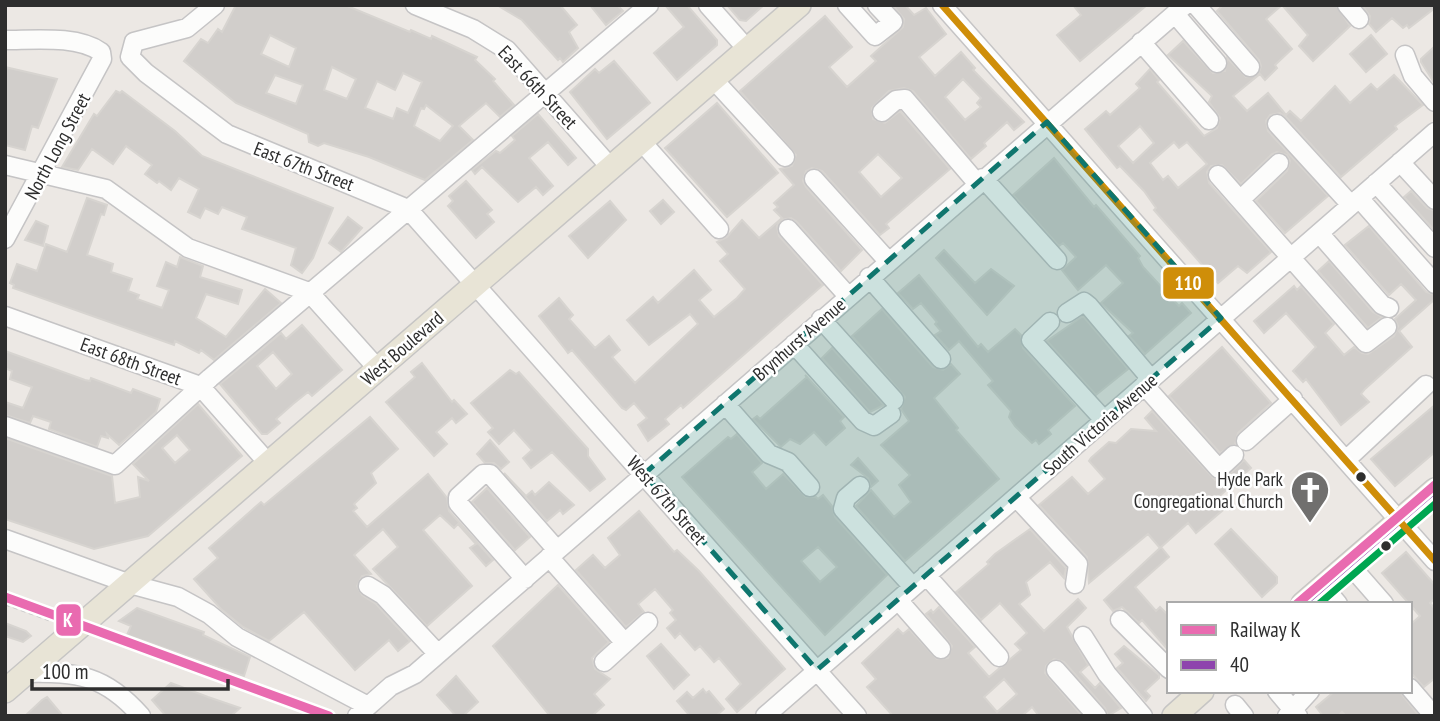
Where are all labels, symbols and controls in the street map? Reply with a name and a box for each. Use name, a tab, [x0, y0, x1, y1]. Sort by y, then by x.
street label: East 66th Street	[493, 40, 583, 134]
street label: North Long Street	[19, 88, 95, 203]
street label: East 67th Street	[251, 136, 358, 196]
line badge: 110	[1162, 266, 1215, 300]
text: 110	[1174, 271, 1202, 295]
street label: Brynhurst Avenue	[748, 292, 850, 386]
street label: West Boulevard	[356, 306, 448, 390]
street label: East 68th Street	[77, 332, 185, 391]
street label: South Victoria Avenue	[1038, 368, 1162, 480]
street label: West 67th Street	[622, 451, 712, 550]
place label: Hyde Park Congregational Church	[1134, 467, 1284, 513]
church icon: Hyde Park Congregational Church	[1289, 469, 1331, 524]
unlabelled marker	[1354, 470, 1368, 484]
unlabelled marker	[1379, 539, 1393, 553]
legend	[1167, 602, 1412, 693]
line badge: K	[55, 603, 82, 637]
text: K	[63, 608, 73, 632]
text: Railway K	[1230, 616, 1301, 643]
scale bar	[32, 648, 228, 692]
text: 40	[1230, 651, 1249, 678]
text: 100 m	[42, 658, 88, 685]

